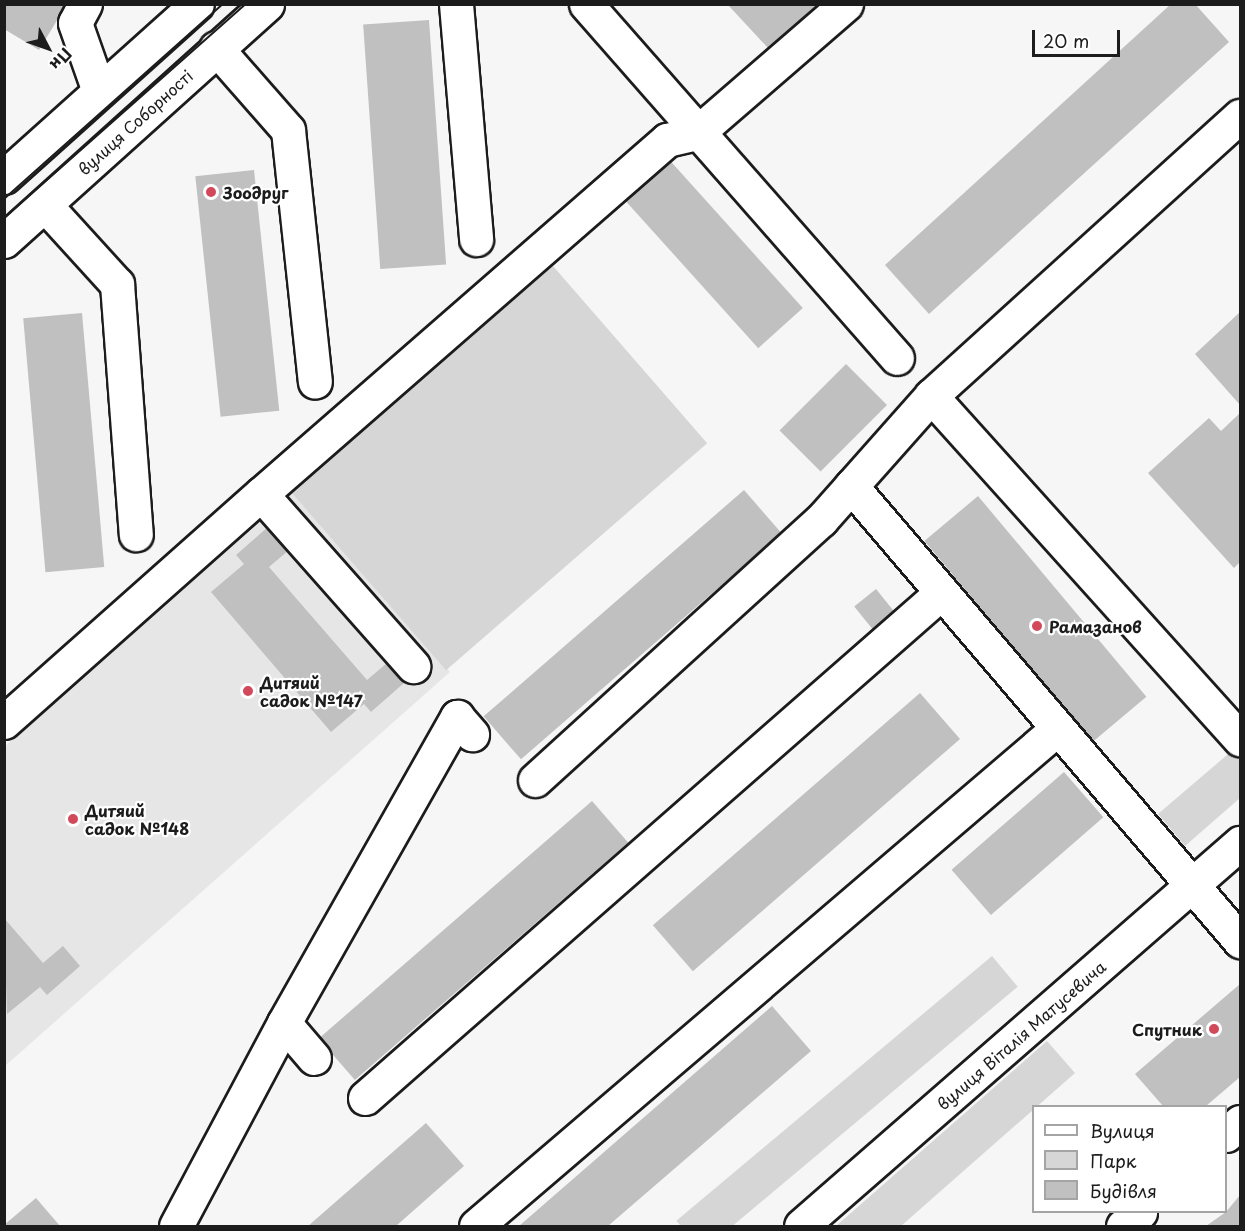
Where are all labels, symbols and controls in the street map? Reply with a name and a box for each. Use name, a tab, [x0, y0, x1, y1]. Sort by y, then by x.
north arrow	[18, 18, 78, 78]
scale bar	[1035, 18, 1124, 56]
text: 20 m	[1043, 27, 1089, 54]
text: Пн	[45, 43, 78, 76]
street label: вулиця Соборності	[73, 65, 197, 179]
place label: Зоодруг	[223, 182, 288, 202]
marker: Зоодруг	[204, 185, 218, 199]
place label: Рамазанов	[1049, 616, 1142, 636]
marker: Рамазанов	[1030, 619, 1044, 633]
place label: Дитяий садок №147	[260, 672, 363, 710]
marker: Дитяий садок №147	[241, 684, 255, 698]
place label: Дитяий садок №148	[85, 800, 189, 838]
marker: Дитяий садок №148	[66, 812, 80, 826]
street label: вулиця Віталія Матусевича	[933, 956, 1109, 1114]
place label: Спутник	[1132, 1019, 1202, 1039]
marker: Спутник	[1207, 1022, 1221, 1036]
legend	[1032, 1105, 1227, 1213]
text: Вулиця	[1090, 1117, 1155, 1144]
text: Парк	[1090, 1147, 1136, 1174]
text: Будівля	[1090, 1177, 1157, 1204]

